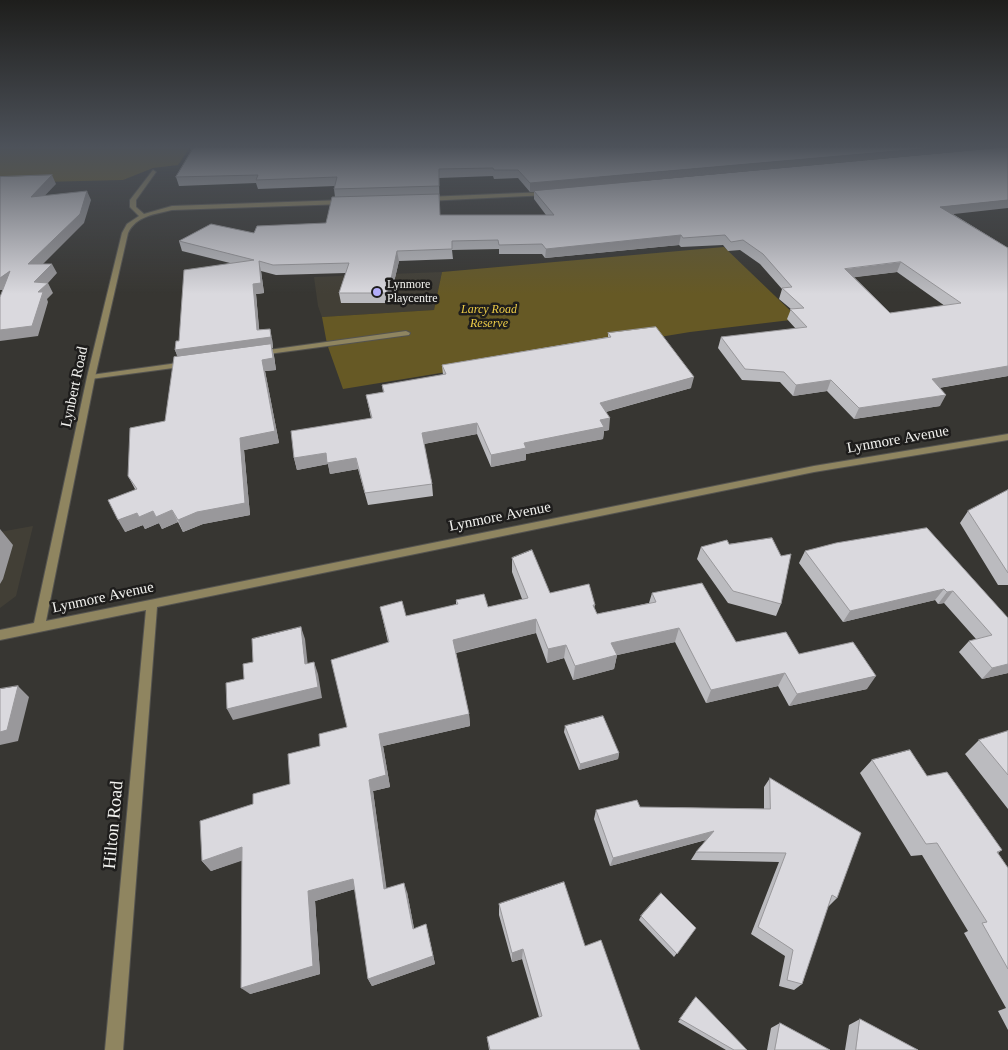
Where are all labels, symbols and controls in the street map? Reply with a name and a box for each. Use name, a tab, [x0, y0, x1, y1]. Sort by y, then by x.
place label: Lynmore Playcentre	[387, 278, 438, 306]
marker: Lynmore Playcentre	[371, 286, 383, 298]
park label: Larcy Road Reserve	[461, 303, 517, 331]
street label: Lynbert Road	[58, 345, 92, 429]
street label: Lynmore Avenue	[846, 422, 950, 458]
street label: Lynmore Avenue	[448, 498, 552, 536]
street label: Lynmore Avenue	[51, 578, 155, 618]
street label: Hilton Road	[99, 780, 129, 870]

